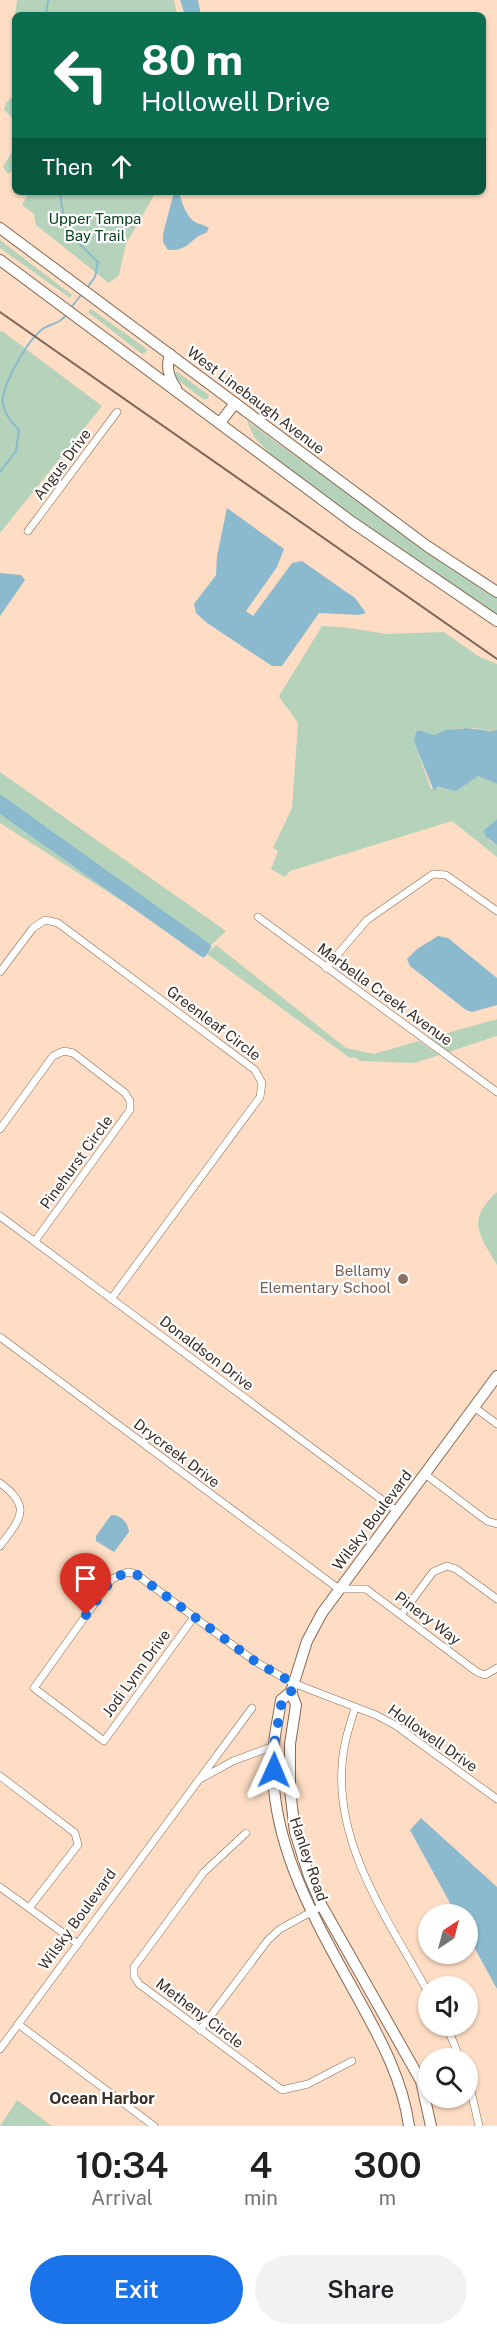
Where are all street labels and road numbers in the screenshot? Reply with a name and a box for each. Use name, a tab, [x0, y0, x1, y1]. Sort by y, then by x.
street label: West Linebaugh Avenue	[184, 343, 328, 457]
street label: Angus Drive	[30, 425, 94, 503]
street label: Marbella Creek Avenue	[314, 939, 456, 1049]
street label: Greenleaf Circle	[164, 982, 264, 1064]
street label: Pinehurst Circle	[36, 1112, 116, 1212]
street label: Donaldson Drive	[157, 1312, 257, 1394]
street label: Drycreek Drive	[131, 1415, 223, 1491]
street label: Wilsky Boulevard	[329, 1467, 415, 1573]
street label: Pinery Way	[392, 1588, 464, 1648]
street label: Jodi Lynn Drive	[99, 1626, 173, 1720]
street label: Hollowell Drive	[385, 1701, 481, 1775]
street label: Hanley Road	[287, 1815, 331, 1903]
street label: Wilsky Boulevard	[35, 1865, 119, 1973]
street label: Metheny Circle	[153, 1975, 247, 2051]

